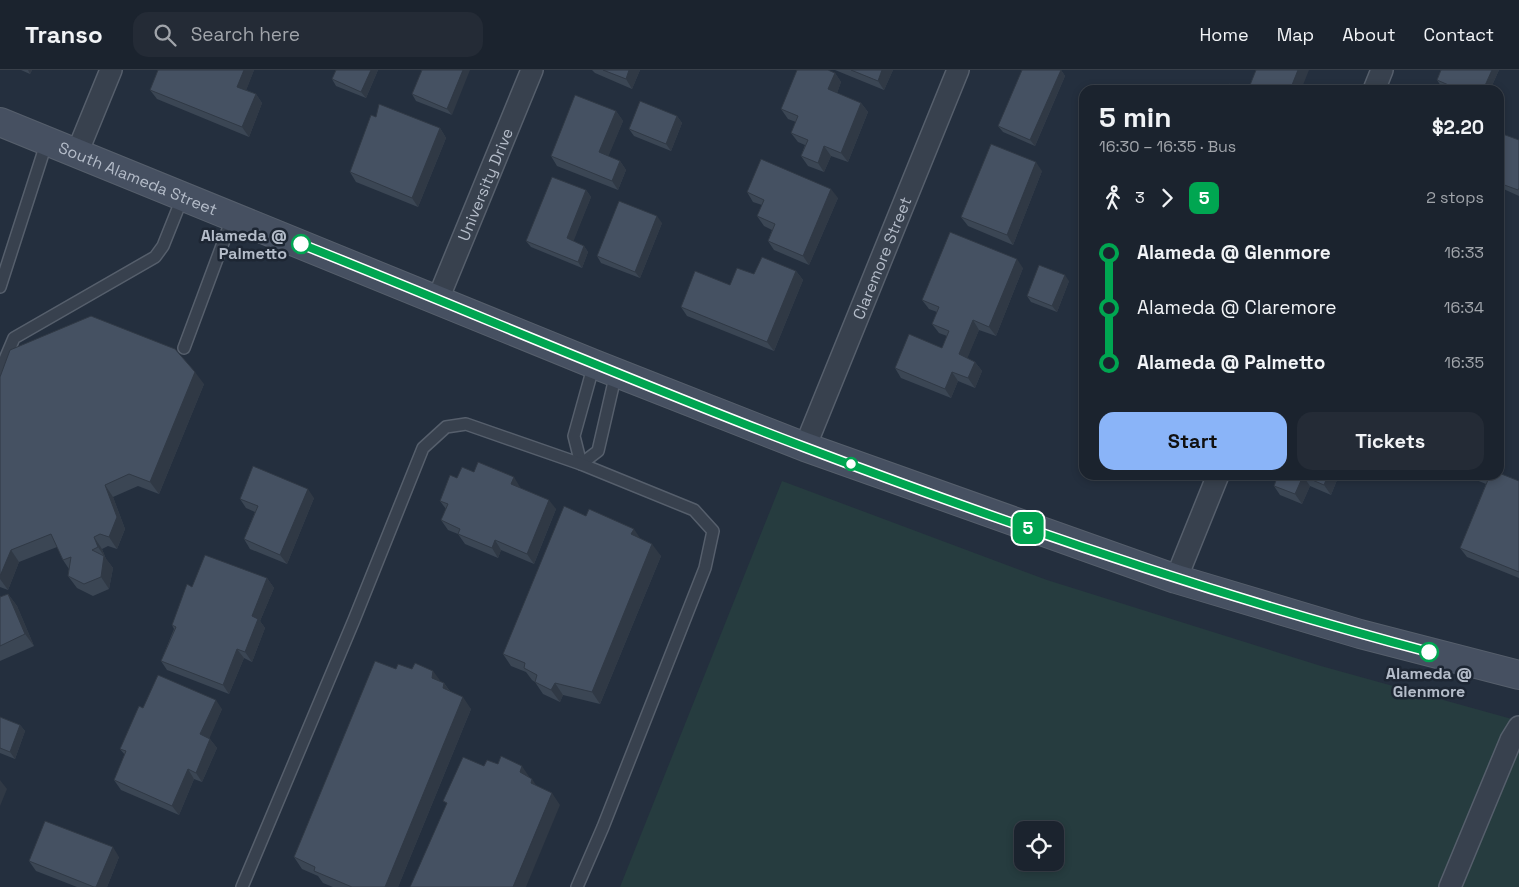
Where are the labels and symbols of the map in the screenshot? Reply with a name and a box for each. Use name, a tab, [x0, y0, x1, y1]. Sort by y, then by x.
street label: University Drive	[453, 125, 518, 244]
street label: South Alameda Street	[55, 136, 221, 220]
street label: Claremore Street	[847, 194, 916, 322]
place label: Alameda @ Palmetto	[201, 225, 287, 264]
marker: Alameda @ Palmetto	[291, 234, 311, 254]
unlabelled marker	[844, 457, 858, 471]
line badge: 5	[1012, 512, 1044, 544]
marker: Alameda @ Glenmore	[1419, 642, 1439, 662]
place label: Alameda @ Glenmore	[1386, 663, 1472, 702]

